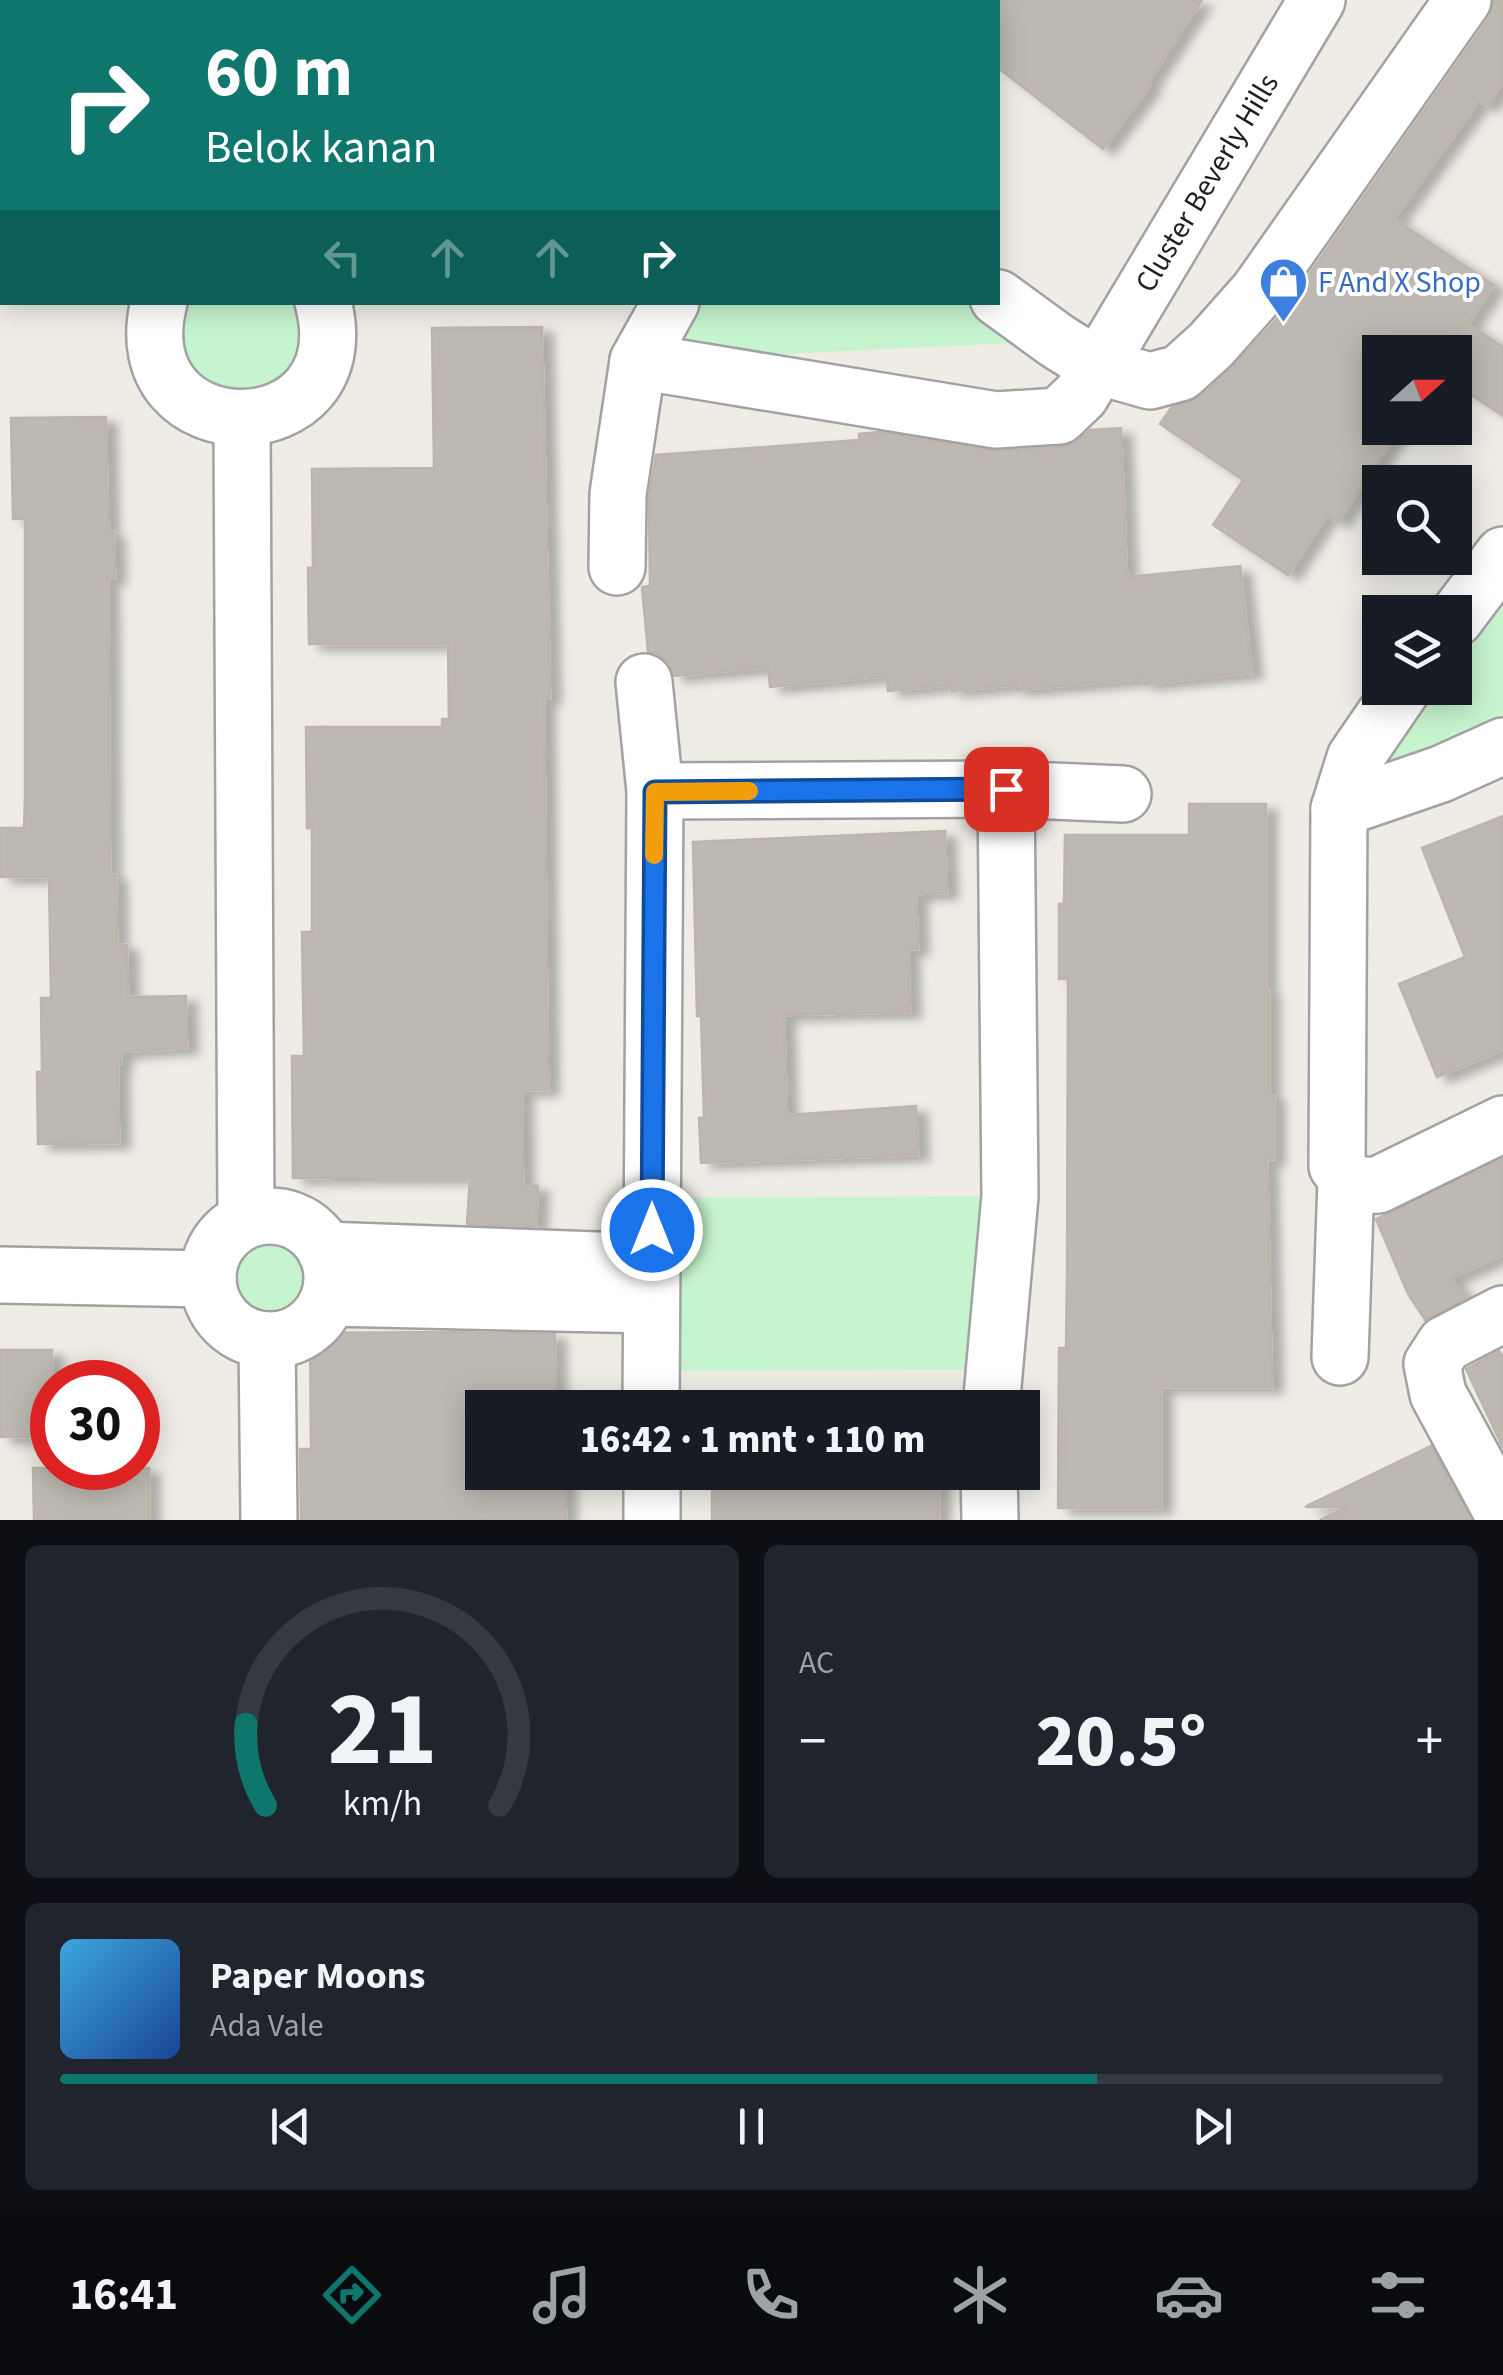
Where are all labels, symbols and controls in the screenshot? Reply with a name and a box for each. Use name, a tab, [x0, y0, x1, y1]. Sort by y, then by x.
text: 60 m	[205, 23, 353, 123]
icon: right	[40, 40, 170, 170]
street label: Cluster Beverly Hills	[1125, 65, 1289, 301]
text: Belok kanan	[205, 116, 437, 180]
icon: left	[315, 230, 370, 285]
icon: ahead	[420, 230, 475, 285]
icon: ahead	[525, 230, 580, 285]
icon: right	[630, 230, 685, 285]
shop icon: F And X Shop	[1257, 256, 1309, 324]
place label: F And X Shop	[1318, 261, 1481, 304]
north arrow	[1362, 335, 1472, 445]
map controls	[1362, 335, 1472, 705]
button: search	[1362, 465, 1472, 575]
button: layers	[1362, 595, 1472, 705]
pin	[964, 747, 1049, 832]
icon: arrive	[979, 762, 1034, 817]
position arrow	[600, 1178, 704, 1282]
speed limit sign: 30	[30, 1360, 160, 1490]
text: 16:42 · 1 mnt · 110 m	[580, 1413, 925, 1467]
text: AC	[799, 1640, 834, 1686]
text: 21	[327, 1657, 437, 1805]
text: 20.5°	[1035, 1688, 1207, 1795]
text: −	[799, 1703, 826, 1781]
text: +	[1416, 1703, 1443, 1781]
text: km/h	[342, 1778, 422, 1829]
text: Paper Moons	[210, 1949, 425, 2003]
text: Ada Vale	[210, 2003, 324, 2049]
icon: previous	[263, 2099, 318, 2154]
icon: pause	[724, 2099, 779, 2154]
icon: next	[1185, 2099, 1240, 2154]
icon: directions	[317, 2260, 387, 2330]
icon: music	[527, 2260, 597, 2330]
icon: phone	[736, 2260, 806, 2330]
icon: climate	[945, 2260, 1015, 2330]
icon: car	[1154, 2260, 1224, 2330]
icon: filters	[1363, 2260, 1433, 2330]
text: 16:41	[70, 2263, 178, 2327]

